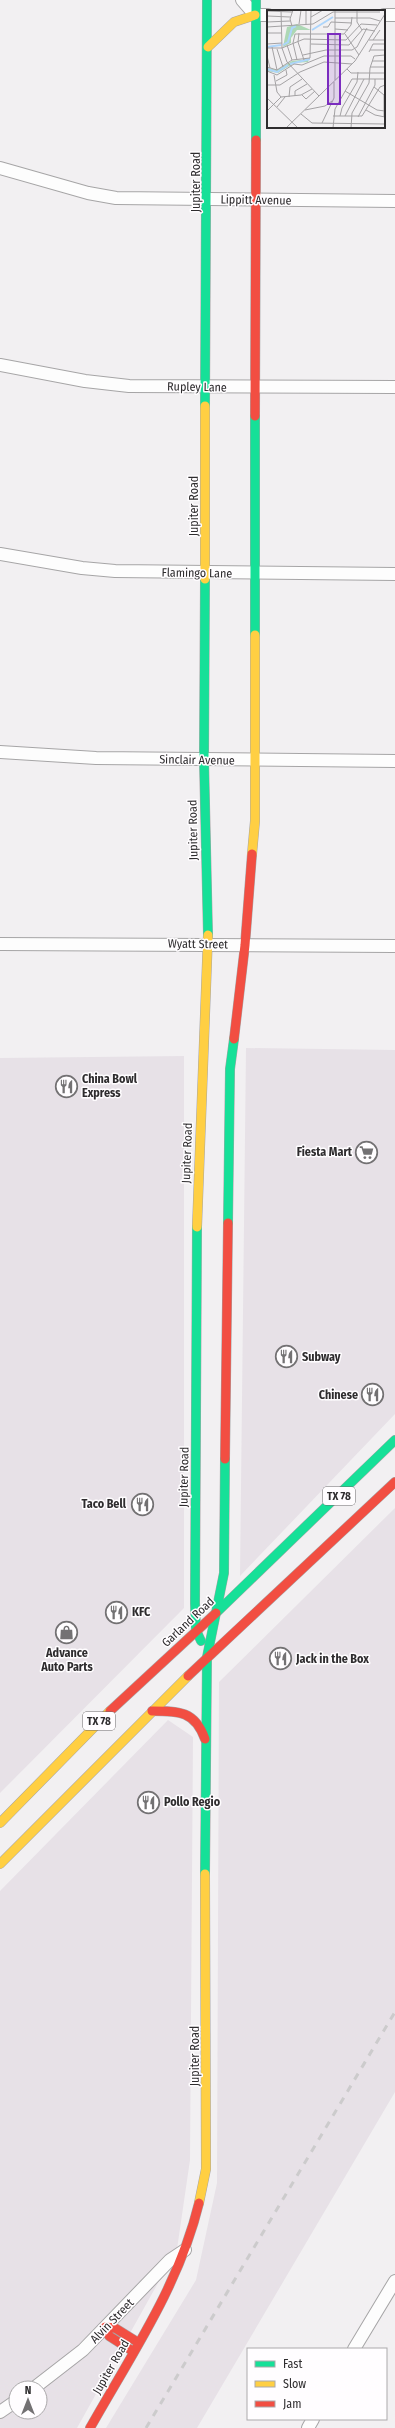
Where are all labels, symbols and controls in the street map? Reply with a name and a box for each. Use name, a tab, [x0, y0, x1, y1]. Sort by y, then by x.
inset map	[267, 10, 385, 128]
street label: Jupiter Road	[189, 152, 203, 212]
street label: Lippitt Avenue	[220, 192, 292, 208]
street label: Rupley Lane	[167, 379, 227, 395]
street label: Jupiter Road	[187, 476, 201, 536]
street label: Flamingo Lane	[162, 565, 233, 581]
street label: Sinclair Avenue	[159, 752, 235, 768]
street label: Jupiter Road	[185, 800, 201, 860]
street label: Wyatt Street	[168, 936, 228, 952]
place label: China Bowl Express	[82, 1072, 138, 1100]
restaurant icon: China Bowl Express	[53, 1073, 79, 1099]
street label: Jupiter Road	[179, 1123, 195, 1183]
supermarket icon: Fiesta Mart	[354, 1139, 380, 1165]
place label: Fiesta Mart	[297, 1145, 353, 1159]
restaurant icon: Subway	[274, 1344, 300, 1370]
place label: Subway	[302, 1350, 341, 1364]
restaurant icon: Chinese	[360, 1382, 386, 1408]
place label: Chinese	[319, 1388, 358, 1402]
street label: Jupiter Road	[176, 1447, 192, 1507]
road number: TX 78	[323, 1487, 355, 1505]
restaurant icon: Taco Bell	[129, 1491, 155, 1517]
place label: Taco Bell	[82, 1497, 127, 1511]
street label: Garland Road	[159, 1594, 217, 1650]
restaurant icon: KFC	[104, 1599, 130, 1625]
place label: KFC	[132, 1605, 151, 1619]
shop icon: Advance Auto Parts	[54, 1619, 80, 1645]
place label: Advance Auto Parts	[40, 1646, 93, 1674]
restaurant icon: Jack in the Box	[268, 1646, 294, 1672]
place label: Jack in the Box	[295, 1652, 369, 1666]
road number: TX 78	[83, 1712, 115, 1730]
restaurant icon: Pollo Regio	[135, 1789, 161, 1815]
place label: Pollo Regio	[164, 1795, 221, 1809]
street label: Jupiter Road	[188, 2026, 202, 2086]
street label: Alvin Street	[87, 2296, 137, 2346]
street label: Jupiter Road	[90, 2337, 132, 2397]
legend	[247, 2348, 387, 2420]
text: Fast	[283, 2357, 302, 2371]
text: Slow	[283, 2377, 306, 2391]
north arrow	[8, 2380, 48, 2420]
text: N	[25, 2384, 31, 2397]
text: Jam	[283, 2397, 301, 2411]

